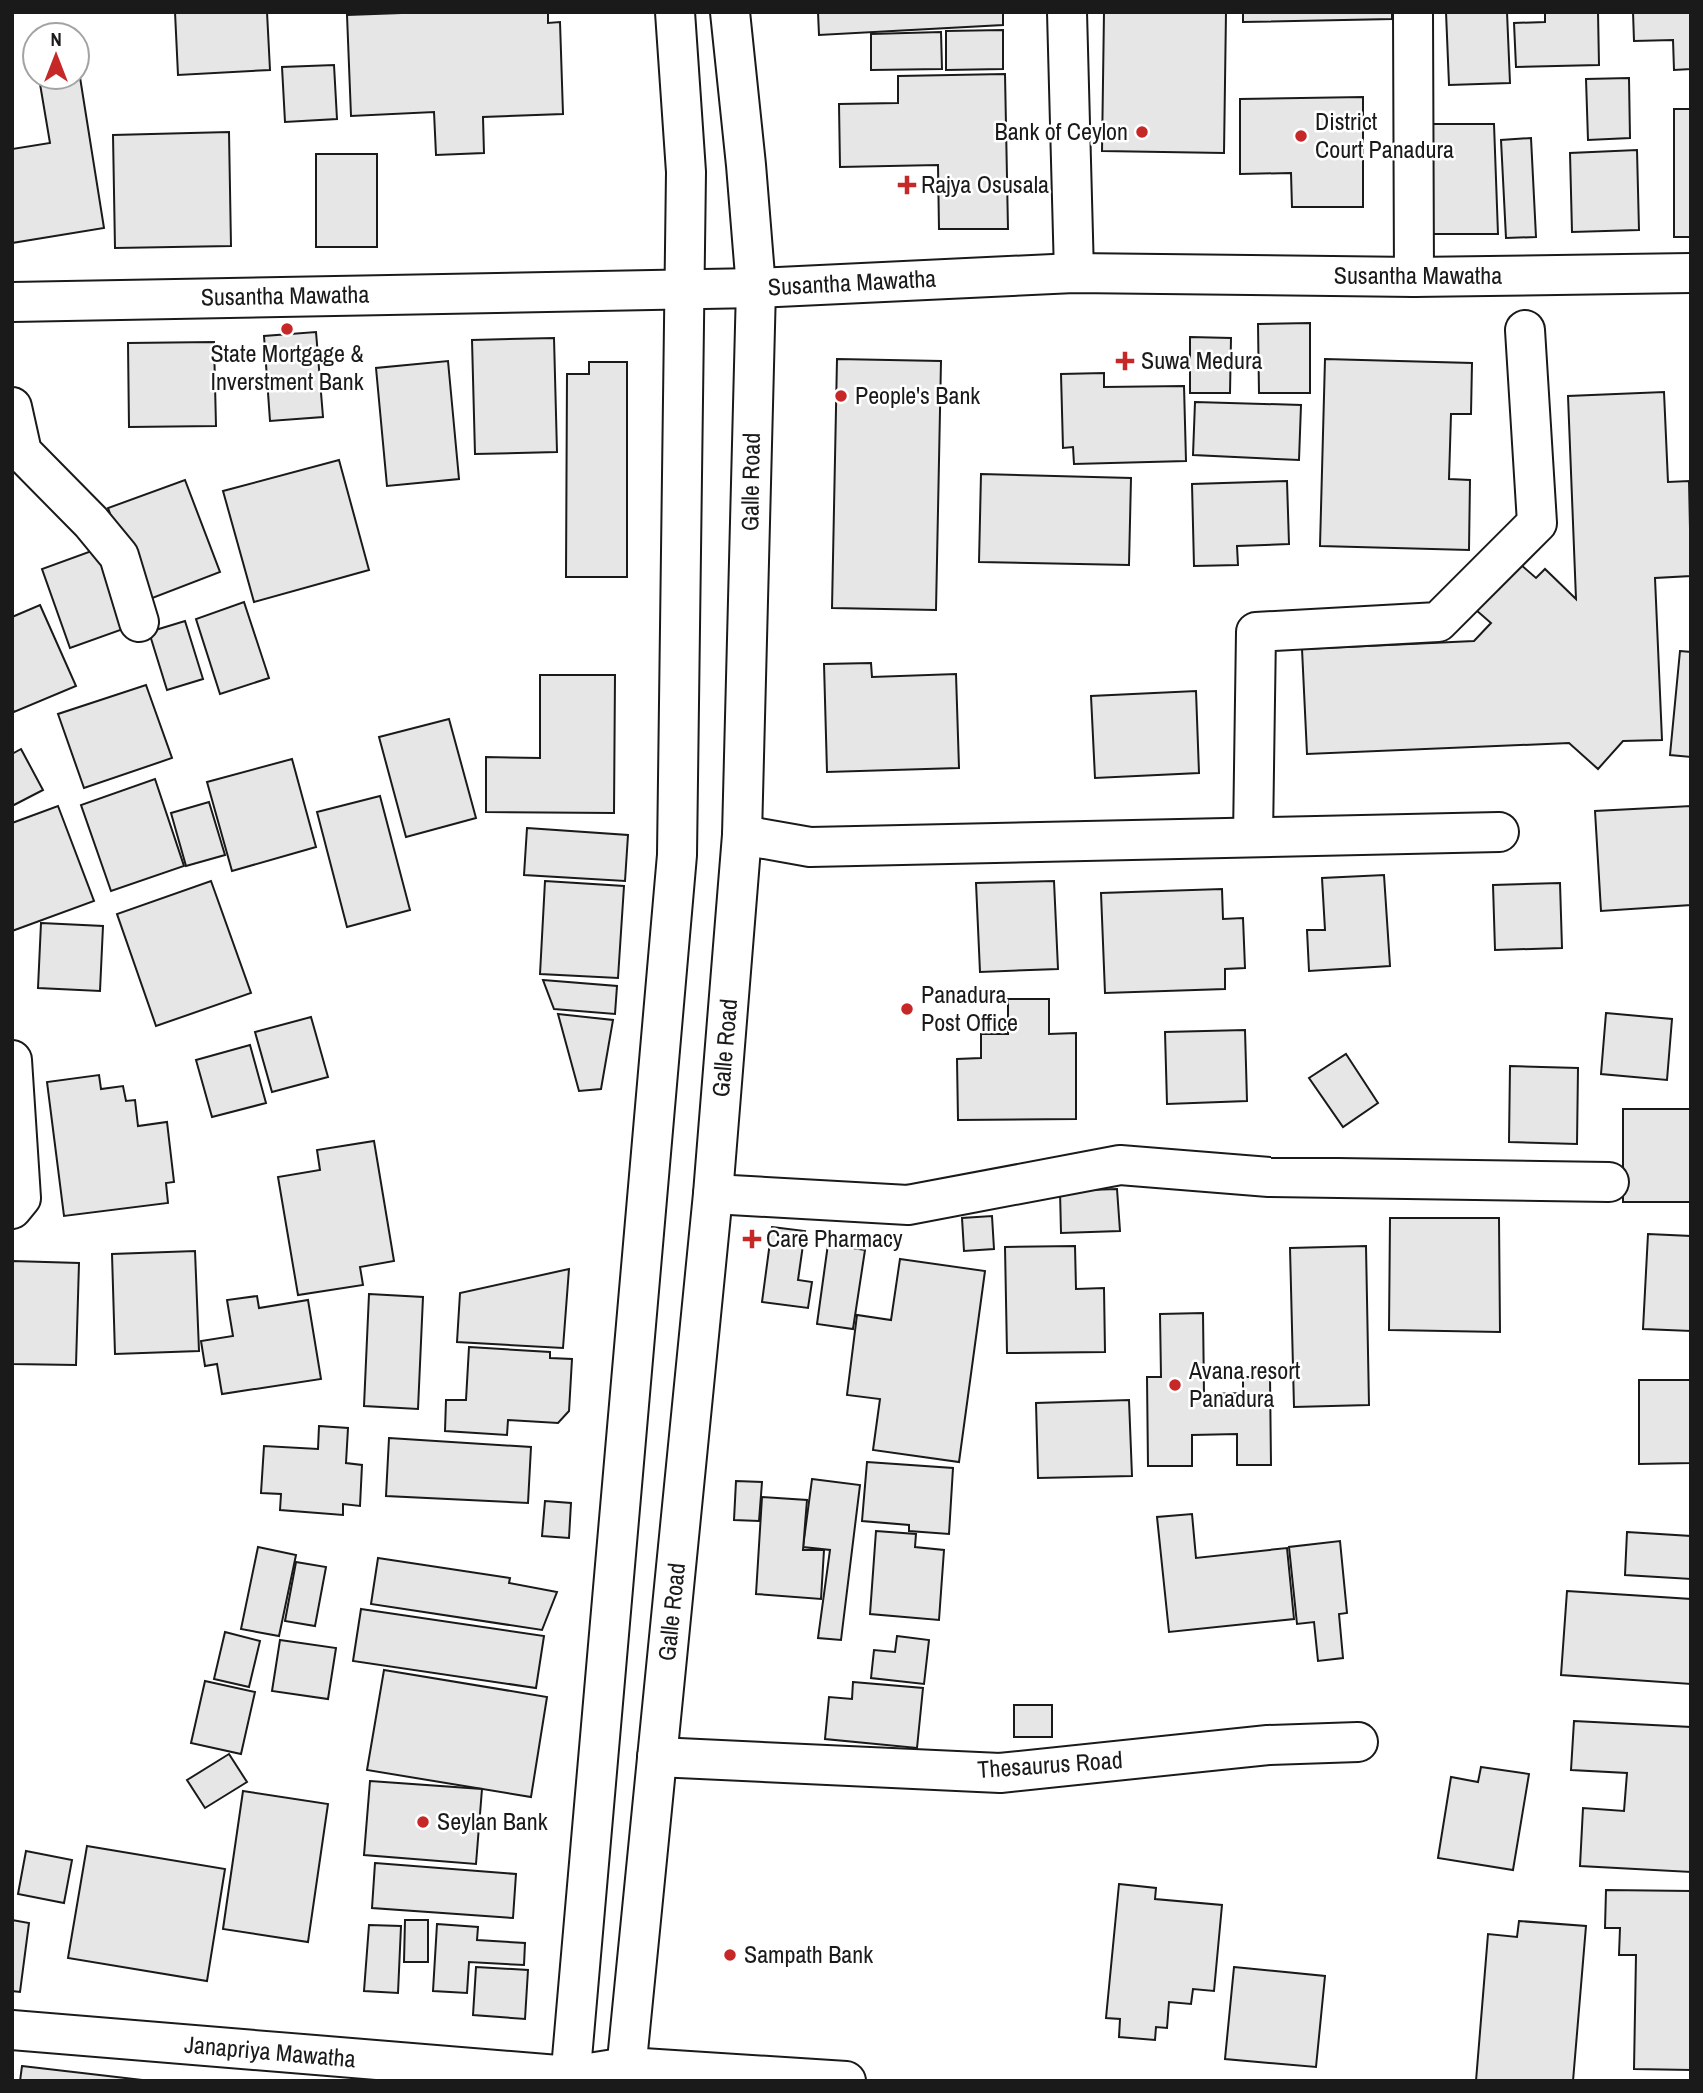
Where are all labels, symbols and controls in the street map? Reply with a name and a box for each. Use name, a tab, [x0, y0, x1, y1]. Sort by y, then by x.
north arrow	[21, 21, 91, 91]
text: N	[50, 26, 62, 52]
place label: District Court Panadura	[1315, 105, 1454, 165]
place label: Bank of Ceylon	[995, 115, 1128, 147]
marker: Bank of Ceylon	[1134, 124, 1150, 140]
marker: District Court Panadura	[1293, 128, 1309, 144]
place label: Rajya Osusala	[921, 168, 1049, 200]
marker: Rajya Osusala	[899, 177, 915, 193]
street label: Susantha Mawatha	[1334, 259, 1502, 291]
street label: Susantha Mawatha	[767, 262, 937, 302]
street label: Susantha Mawatha	[200, 278, 370, 312]
marker: State Mortgage & Inverstment Bank	[279, 321, 295, 337]
place label: State Mortgage & Inverstment Bank	[210, 337, 364, 397]
place label: Suwa Medura	[1141, 344, 1262, 376]
marker: Suwa Medura	[1115, 351, 1135, 371]
place label: People's Bank	[855, 379, 980, 411]
marker: People's Bank	[833, 388, 849, 404]
street label: Galle Road	[733, 432, 767, 531]
place label: Panadura Post Office	[921, 978, 1018, 1038]
street label: Galle Road	[704, 997, 744, 1098]
marker: Panadura Post Office	[899, 1001, 915, 1017]
place label: Care Pharmacy	[766, 1222, 903, 1254]
marker: Care Pharmacy	[744, 1231, 760, 1247]
place label: Avana resort Panadura	[1188, 1354, 1301, 1414]
marker: Avana resort Panadura	[1167, 1377, 1183, 1393]
street label: Galle Road	[650, 1561, 692, 1663]
street label: Thesaurus Road	[976, 1743, 1124, 1785]
place label: Seylan Bank	[437, 1805, 548, 1837]
marker: Seylan Bank	[415, 1814, 431, 1830]
place label: Sampath Bank	[744, 1938, 873, 1970]
marker: Sampath Bank	[722, 1947, 738, 1963]
street label: Janapriya Mawatha	[183, 2028, 357, 2074]

